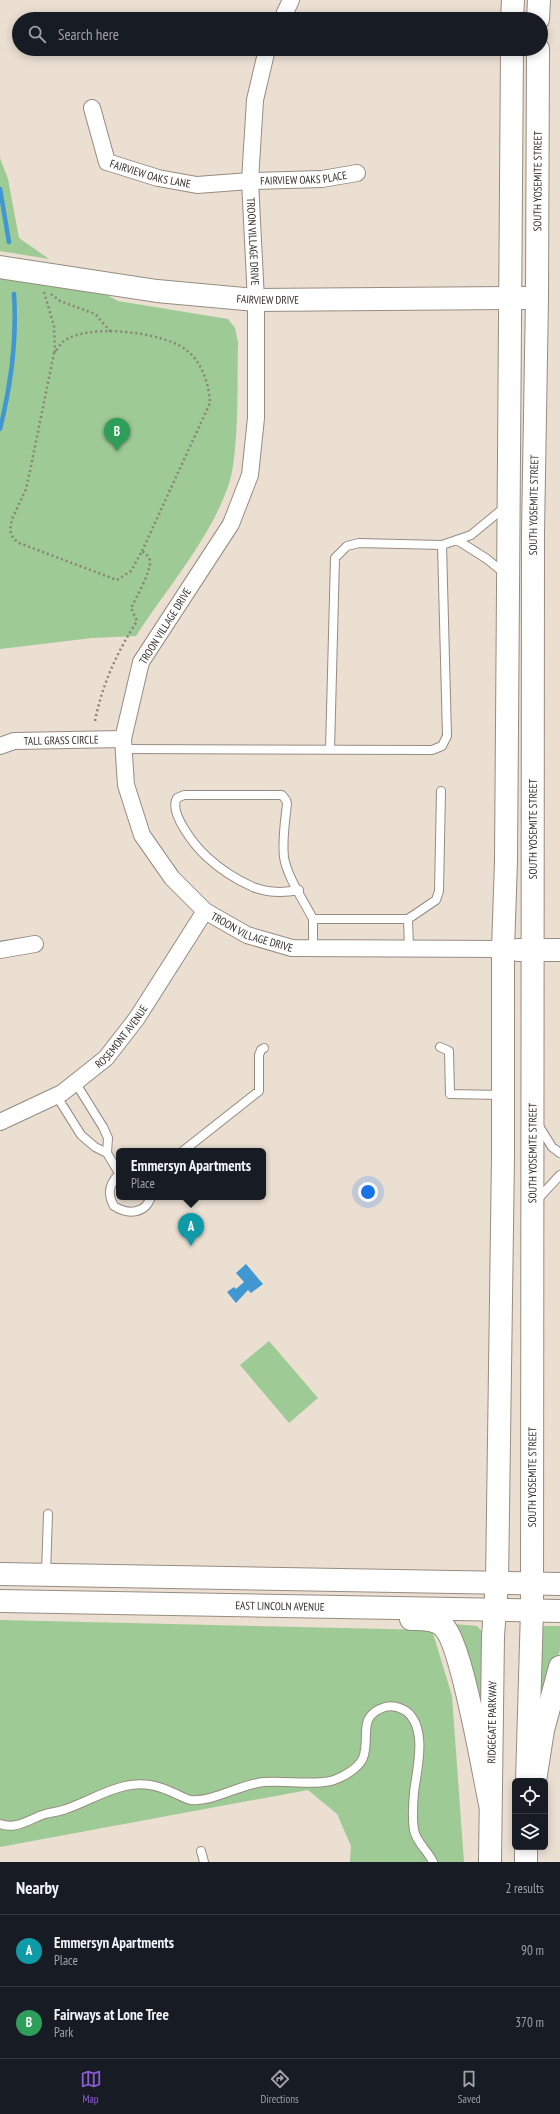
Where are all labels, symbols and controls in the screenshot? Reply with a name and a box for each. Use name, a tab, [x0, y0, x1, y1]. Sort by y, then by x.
search box	[12, 12, 548, 56]
icon: search	[26, 23, 48, 45]
text: Search here	[58, 25, 119, 44]
street label: SOUTH YOSEMITE STREET	[530, 131, 545, 231]
street label: FAIRVIEW OAKS LANE	[108, 156, 192, 191]
street label: FAIRVIEW OAKS PLACE	[260, 168, 348, 188]
street label: TROON VILLAGE DRIVE	[244, 197, 262, 286]
street label: FAIRVIEW DRIVE	[236, 291, 299, 307]
pin: B	[104, 418, 130, 451]
street label: SOUTH YOSEMITE STREET	[526, 455, 541, 555]
street label: TROON VILLAGE DRIVE	[136, 585, 194, 667]
street label: TALL GRASS CIRCLE	[23, 732, 99, 748]
street label: SOUTH YOSEMITE STREET	[526, 779, 540, 879]
street label: TROON VILLAGE DRIVE	[208, 909, 295, 955]
street label: ROSEMONT AVENUE	[92, 1002, 151, 1071]
street label: SOUTH YOSEMITE STREET	[525, 1103, 539, 1203]
popup	[116, 1148, 266, 1200]
text: Emmersyn Apartments	[131, 1156, 251, 1175]
text: Place	[131, 1175, 155, 1192]
your location	[358, 1182, 378, 1202]
pin: A	[178, 1213, 204, 1246]
street label: SOUTH YOSEMITE STREET	[525, 1427, 539, 1527]
street label: EAST LINCOLN AVENUE	[235, 1598, 325, 1614]
street label: RIDGEGATE PARKWAY	[484, 1681, 499, 1763]
map controls	[512, 1778, 548, 1850]
button: locate	[512, 1778, 548, 1814]
button: layers	[512, 1814, 548, 1850]
text: Nearby	[16, 1877, 59, 1899]
text: 2 results	[505, 1880, 544, 1897]
text: Emmersyn Apartments	[54, 1933, 174, 1952]
text: A	[26, 1942, 32, 1959]
text: 90 m	[521, 1942, 544, 1959]
text: Place	[54, 1952, 78, 1969]
text: Fairways at Lone Tree	[54, 2005, 169, 2024]
text: B	[26, 2014, 32, 2031]
text: 370 m	[515, 2014, 544, 2031]
text: Park	[54, 2024, 73, 2041]
tab: Map	[80, 2068, 102, 2106]
tab: Directions	[261, 2068, 299, 2106]
tab: Saved	[458, 2068, 480, 2106]

